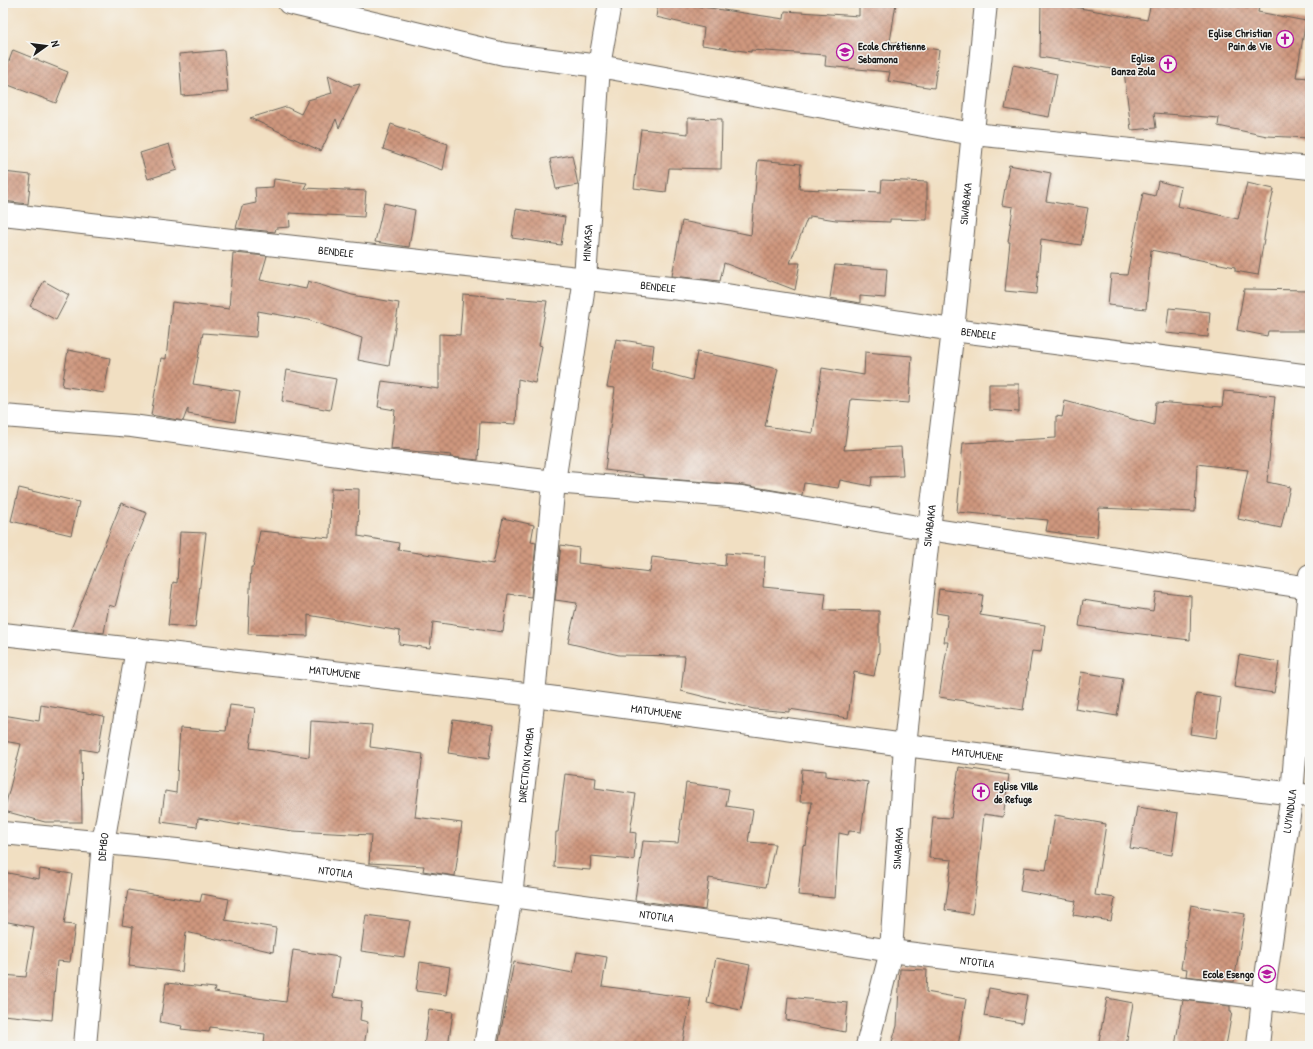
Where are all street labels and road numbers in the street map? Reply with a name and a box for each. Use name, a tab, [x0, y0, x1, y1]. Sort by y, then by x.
street label: SIWABAKA	[957, 182, 975, 225]
street label: MINKASA	[579, 224, 596, 262]
street label: BENDELE	[318, 243, 354, 261]
street label: BENDELE	[640, 278, 676, 296]
street label: BENDELE	[960, 324, 997, 343]
street label: SIWABAKA	[920, 504, 939, 547]
street label: MATUMUENE	[309, 662, 361, 682]
street label: MATUMUENE	[630, 701, 683, 722]
street label: DIRECTION KOMBA	[515, 726, 537, 803]
street label: MATUMUENE	[951, 744, 1004, 764]
street label: LUYINDULA	[1280, 788, 1299, 834]
street label: SIWABAKA	[890, 826, 906, 870]
street label: DEMBO	[94, 832, 112, 862]
street label: NTOTILA	[318, 863, 354, 881]
street label: NTOTILA	[639, 907, 675, 925]
street label: NTOTILA	[959, 953, 996, 971]

